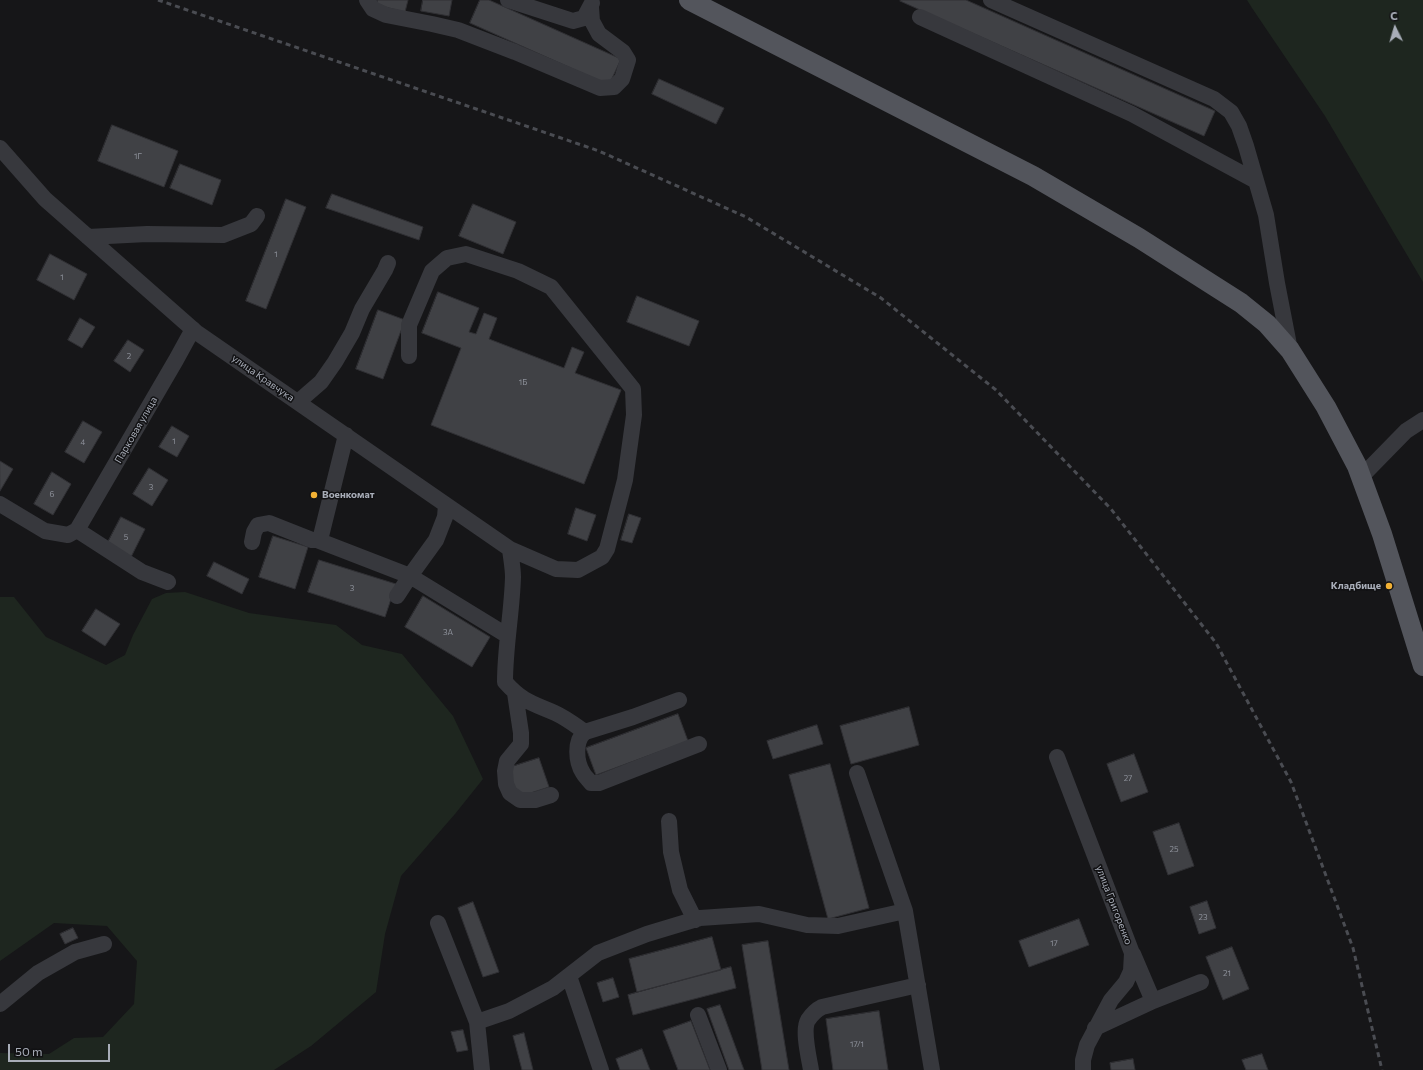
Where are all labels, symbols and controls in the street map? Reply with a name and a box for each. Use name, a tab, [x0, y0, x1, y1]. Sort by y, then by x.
north arrow	[1375, 8, 1415, 48]
text: С	[1390, 9, 1398, 22]
house number: 1Г	[134, 151, 142, 161]
house number: 1	[274, 249, 278, 259]
house number: 1	[60, 272, 64, 282]
house number: 2	[127, 351, 131, 361]
street label: улица Кравчука	[230, 352, 296, 404]
house number: 1Б	[519, 377, 527, 387]
street label: Парковая улица	[112, 395, 160, 465]
house number: 1	[172, 436, 176, 446]
house number: 4	[81, 437, 85, 447]
house number: 3	[149, 482, 153, 492]
house number: 6	[50, 489, 54, 499]
place label: Военкомат	[322, 489, 374, 501]
marker: Военкомат	[309, 490, 319, 500]
house number: 5	[124, 532, 128, 542]
place label: Кладбище	[1331, 580, 1381, 592]
marker: Кладбище	[1384, 581, 1394, 591]
house number: 3	[350, 583, 354, 593]
house number: 3А	[443, 627, 453, 637]
house number: 27	[1124, 773, 1132, 783]
house number: 25	[1169, 844, 1179, 854]
street label: улица Григоренко	[1093, 864, 1135, 946]
house number: 23	[1199, 912, 1207, 922]
house number: 17	[1050, 938, 1058, 948]
house number: 21	[1223, 968, 1231, 978]
scale bar	[10, 1036, 112, 1062]
house number: 17/1	[850, 1039, 864, 1049]
text: 50 m	[15, 1044, 43, 1058]

